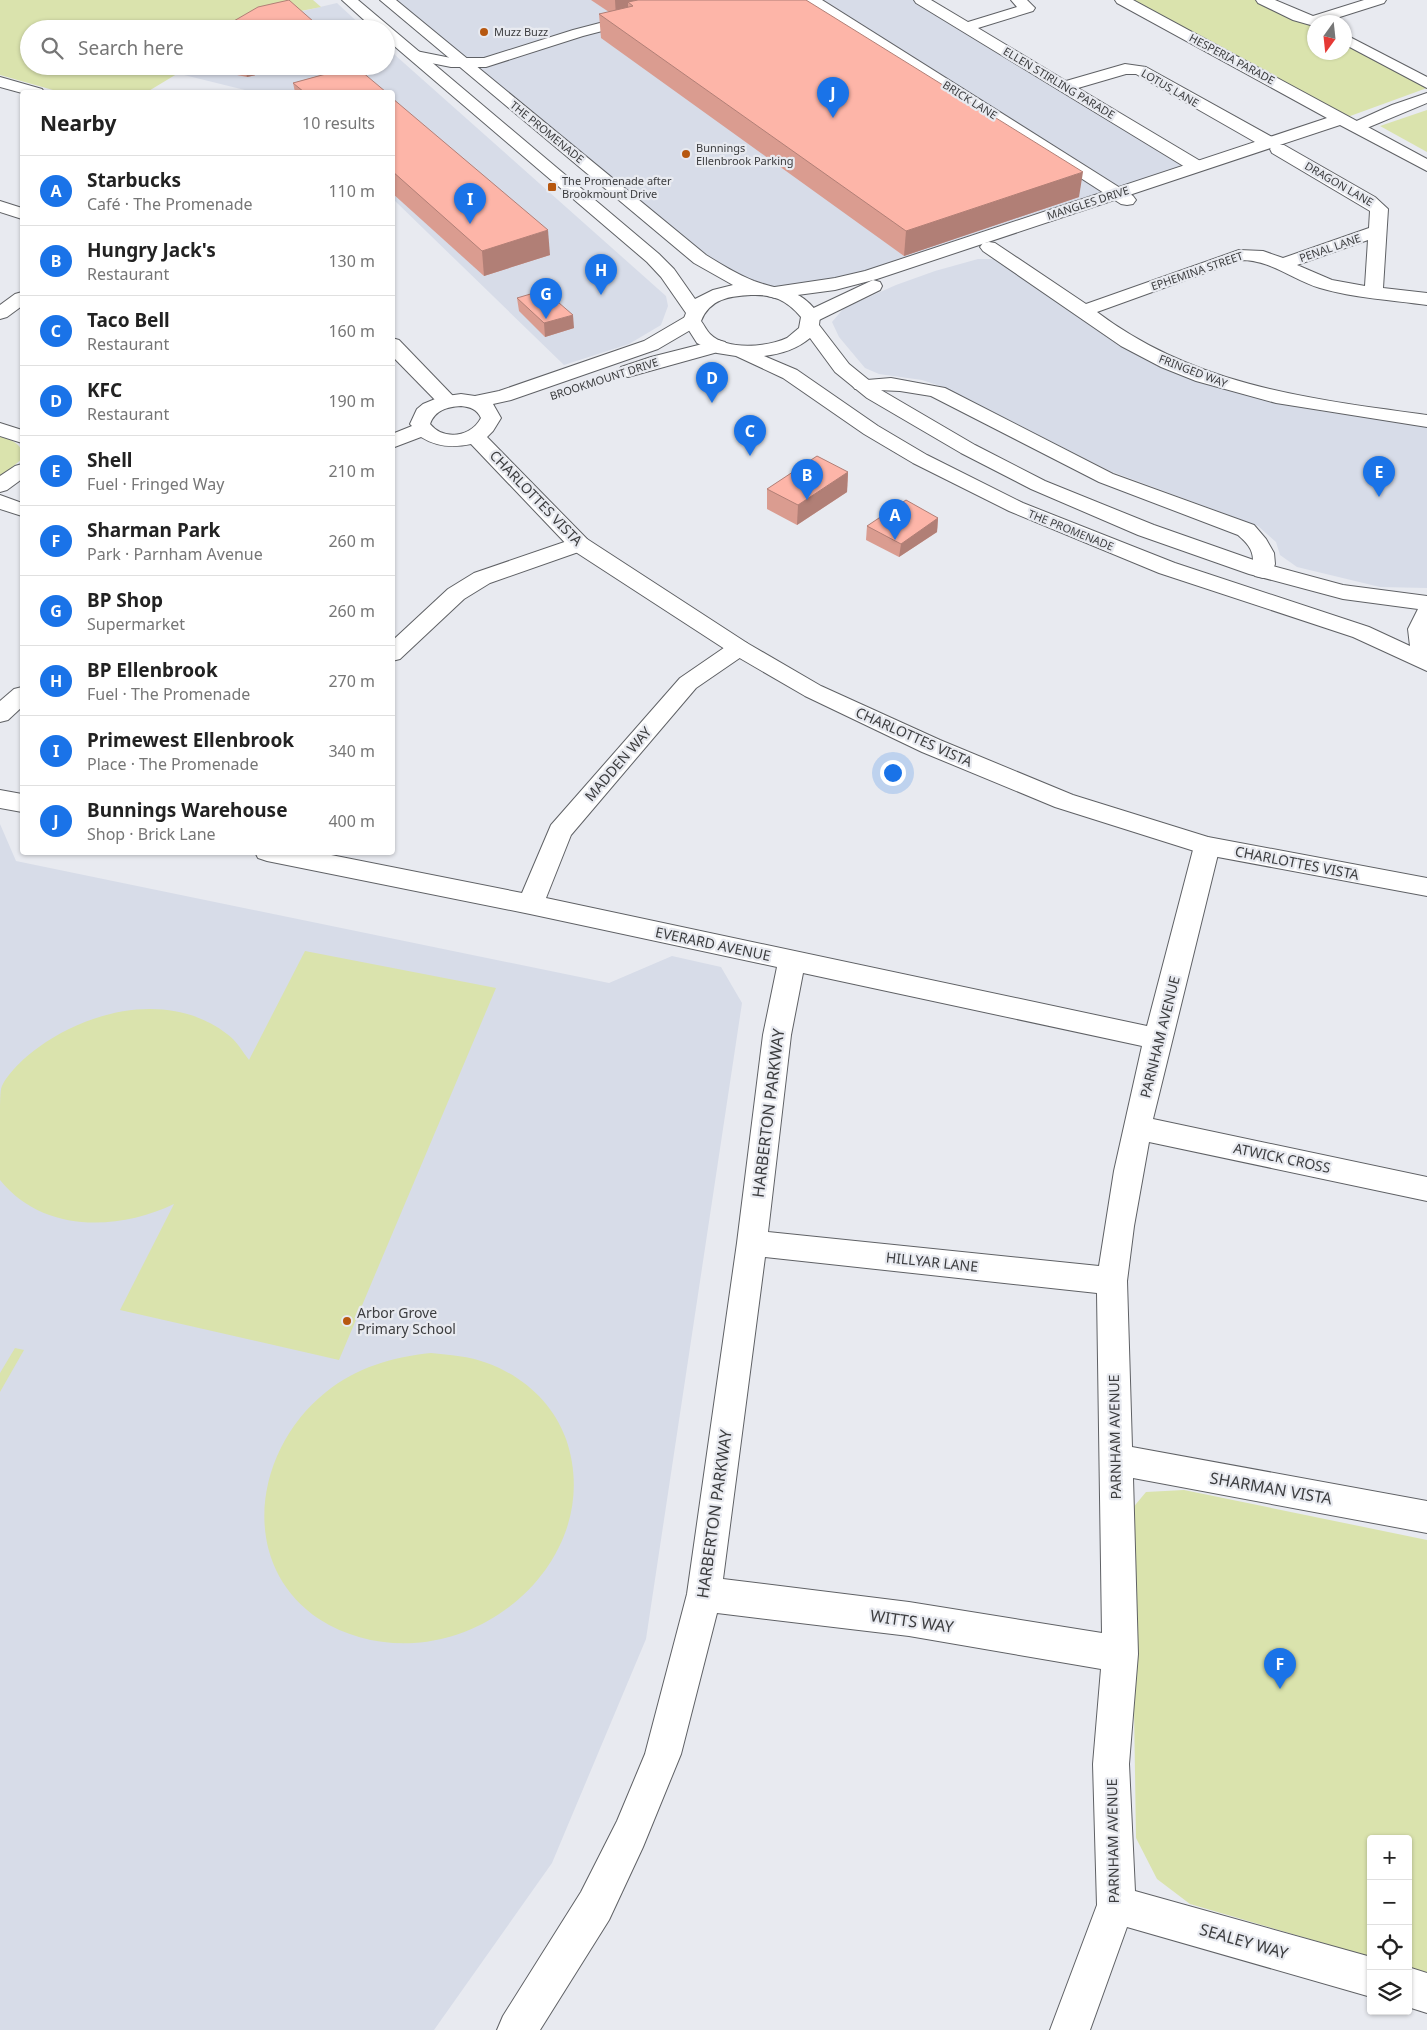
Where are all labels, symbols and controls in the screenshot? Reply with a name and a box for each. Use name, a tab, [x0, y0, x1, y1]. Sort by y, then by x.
north arrow	[1307, 15, 1352, 60]
search box	[20, 20, 395, 75]
place label: Muzz Buzz	[494, 24, 548, 39]
marker: Muzz Buzz	[478, 26, 490, 38]
street label: HESPERIA PARADE	[1187, 30, 1278, 87]
icon: search	[38, 34, 66, 62]
text: Search here	[78, 35, 184, 61]
street label: ELLEN STIRLING PARADE	[1001, 43, 1118, 122]
street label: LOTUS LANE	[1139, 65, 1202, 110]
pin: J	[817, 77, 849, 118]
street label: BRICK LANE	[940, 77, 1000, 122]
street label: THE PROMENADE	[507, 97, 587, 166]
text: Nearby	[40, 109, 116, 137]
text: 10 results	[302, 112, 375, 134]
place label: Bunnings Ellenbrook Parking	[696, 140, 794, 168]
marker: Bunnings Ellenbrook Parking	[680, 148, 692, 160]
street label: DRAGON LANE	[1302, 158, 1376, 209]
text: Starbucks	[87, 167, 181, 193]
place label: The Promenade after Brookmount Drive	[562, 173, 672, 201]
text: A	[50, 180, 62, 202]
text: 110 m	[328, 180, 375, 202]
marker: The Promenade after Brookmount Drive	[546, 181, 558, 193]
street label: MANGLES DRIVE	[1045, 182, 1131, 223]
pin: I	[454, 183, 486, 224]
text: Café · The Promenade	[87, 193, 253, 215]
street label: PENAL LANE	[1297, 230, 1363, 265]
text: Hungry Jack's	[87, 237, 216, 263]
street label: EPHEMINA STREET	[1149, 248, 1245, 293]
text: B	[51, 250, 61, 272]
text: 130 m	[328, 250, 375, 272]
pin: H	[585, 254, 617, 295]
text: Restaurant	[87, 263, 169, 285]
pin: G	[530, 278, 562, 319]
text: Taco Bell	[87, 307, 170, 333]
text: C	[51, 320, 61, 342]
text: 160 m	[328, 320, 375, 342]
text: Restaurant	[87, 333, 169, 355]
street label: FRINGED WAY	[1157, 351, 1230, 391]
street label: BROOKMOUNT DRIVE	[548, 354, 660, 403]
pin: D	[696, 362, 728, 403]
text: KFC	[87, 377, 122, 403]
text: D	[50, 390, 62, 412]
text: 190 m	[328, 390, 375, 412]
text: Restaurant	[87, 403, 169, 425]
pin: C	[734, 415, 766, 456]
street label: CHARLOTTES VISTA	[486, 446, 587, 550]
text: Shell	[87, 447, 133, 473]
pin: E	[1363, 456, 1395, 497]
pin: B	[791, 459, 823, 500]
text: E	[52, 460, 60, 482]
text: 210 m	[328, 460, 375, 482]
text: Fuel · Fringed Way	[87, 473, 224, 495]
pin: A	[879, 499, 911, 540]
street label: THE PROMENADE	[1026, 506, 1116, 554]
text: Sharman Park	[87, 517, 220, 543]
text: F	[52, 530, 60, 552]
text: 260 m	[328, 530, 375, 552]
text: Park · Parnham Avenue	[87, 543, 263, 565]
text: BP Shop	[87, 587, 163, 613]
text: G	[50, 600, 62, 622]
text: 260 m	[328, 600, 375, 622]
text: Supermarket	[87, 613, 185, 635]
text: BP Ellenbrook	[87, 657, 218, 683]
text: H	[50, 670, 62, 692]
text: 270 m	[328, 670, 375, 692]
text: Fuel · The Promenade	[87, 683, 250, 705]
street label: CHARLOTTES VISTA	[853, 702, 976, 771]
street label: MADDEN WAY	[580, 722, 655, 805]
text: Primewest Ellenbrook	[87, 727, 294, 753]
text: I	[53, 740, 59, 762]
text: 340 m	[328, 740, 375, 762]
text: Place · The Promenade	[87, 753, 258, 775]
your location	[880, 760, 906, 786]
text: Bunnings Warehouse	[87, 797, 288, 823]
text: J	[53, 810, 59, 832]
text: 400 m	[328, 810, 375, 832]
text: Shop · Brick Lane	[87, 823, 216, 845]
street label: CHARLOTTES VISTA	[1233, 841, 1361, 884]
street label: EVERARD AVENUE	[654, 922, 773, 965]
street label: PARNHAM AVENUE	[1135, 974, 1184, 1100]
street label: HARBERTON PARKWAY	[747, 1026, 789, 1199]
street label: ATWICK CROSS	[1232, 1138, 1333, 1177]
street label: HILLYAR LANE	[885, 1247, 979, 1276]
place label: Arbor Grove Primary School	[357, 1303, 456, 1338]
marker: Arbor Grove Primary School	[341, 1315, 353, 1327]
street label: PARNHAM AVENUE	[1104, 1374, 1125, 1500]
street label: HARBERTON PARKWAY	[691, 1427, 737, 1600]
street label: SHARMAN VISTA	[1208, 1466, 1335, 1510]
street label: WITTS WAY	[869, 1604, 956, 1638]
pin: F	[1264, 1648, 1296, 1689]
street label: PARNHAM AVENUE	[1102, 1778, 1123, 1904]
map controls	[1367, 1835, 1412, 2015]
button: +	[1367, 1835, 1412, 1880]
button: −	[1367, 1880, 1412, 1925]
street label: SEALEY WAY	[1197, 1918, 1292, 1964]
button: locate	[1367, 1925, 1412, 1970]
button: layers	[1367, 1970, 1412, 2015]

